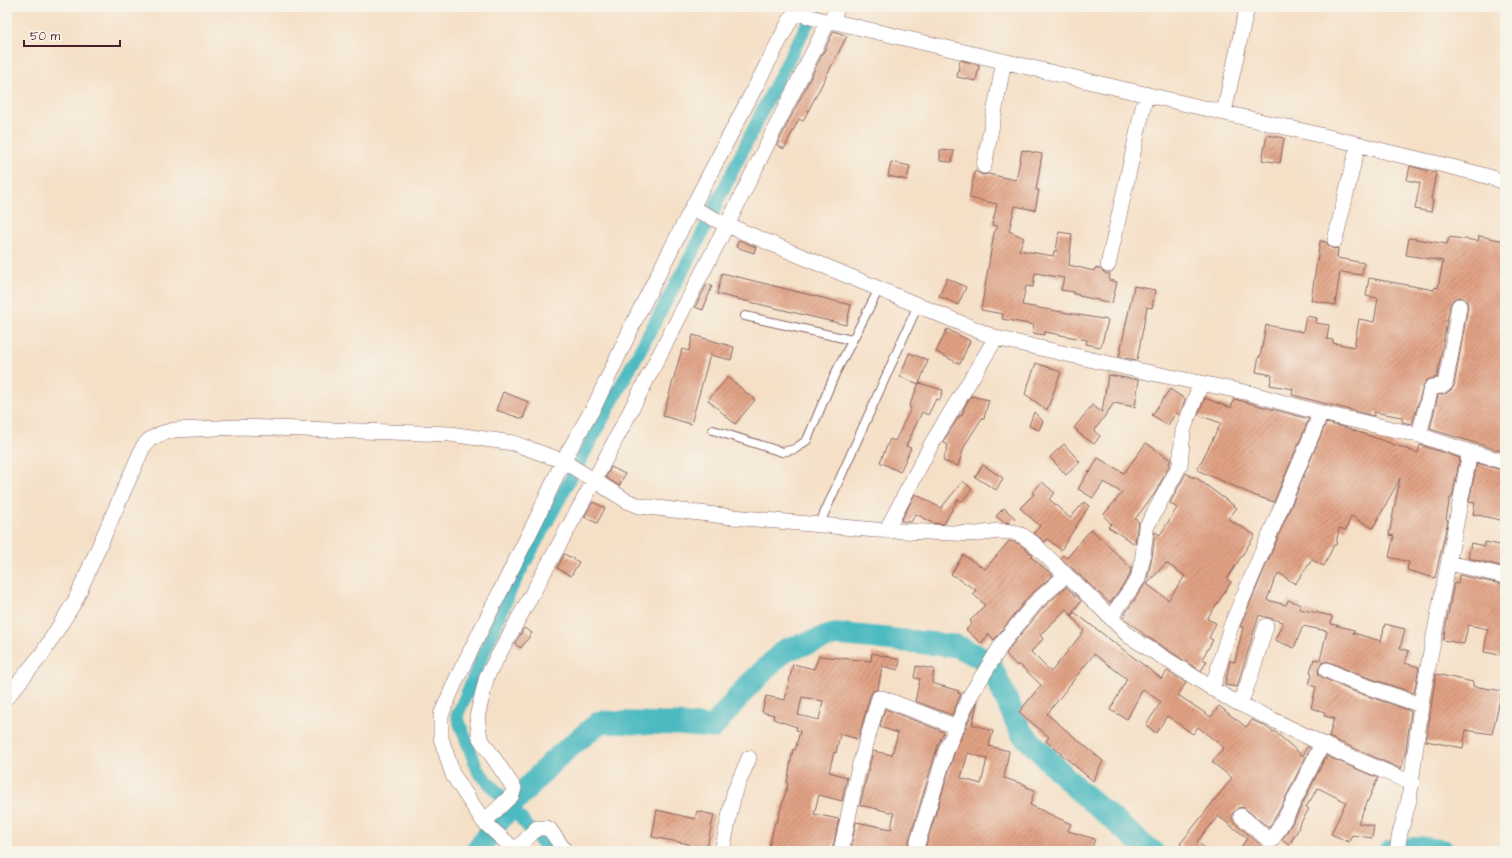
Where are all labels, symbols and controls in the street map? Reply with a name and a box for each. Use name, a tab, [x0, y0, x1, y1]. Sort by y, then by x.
scale bar	[24, 22, 120, 48]
text: 50 m	[30, 28, 61, 45]

